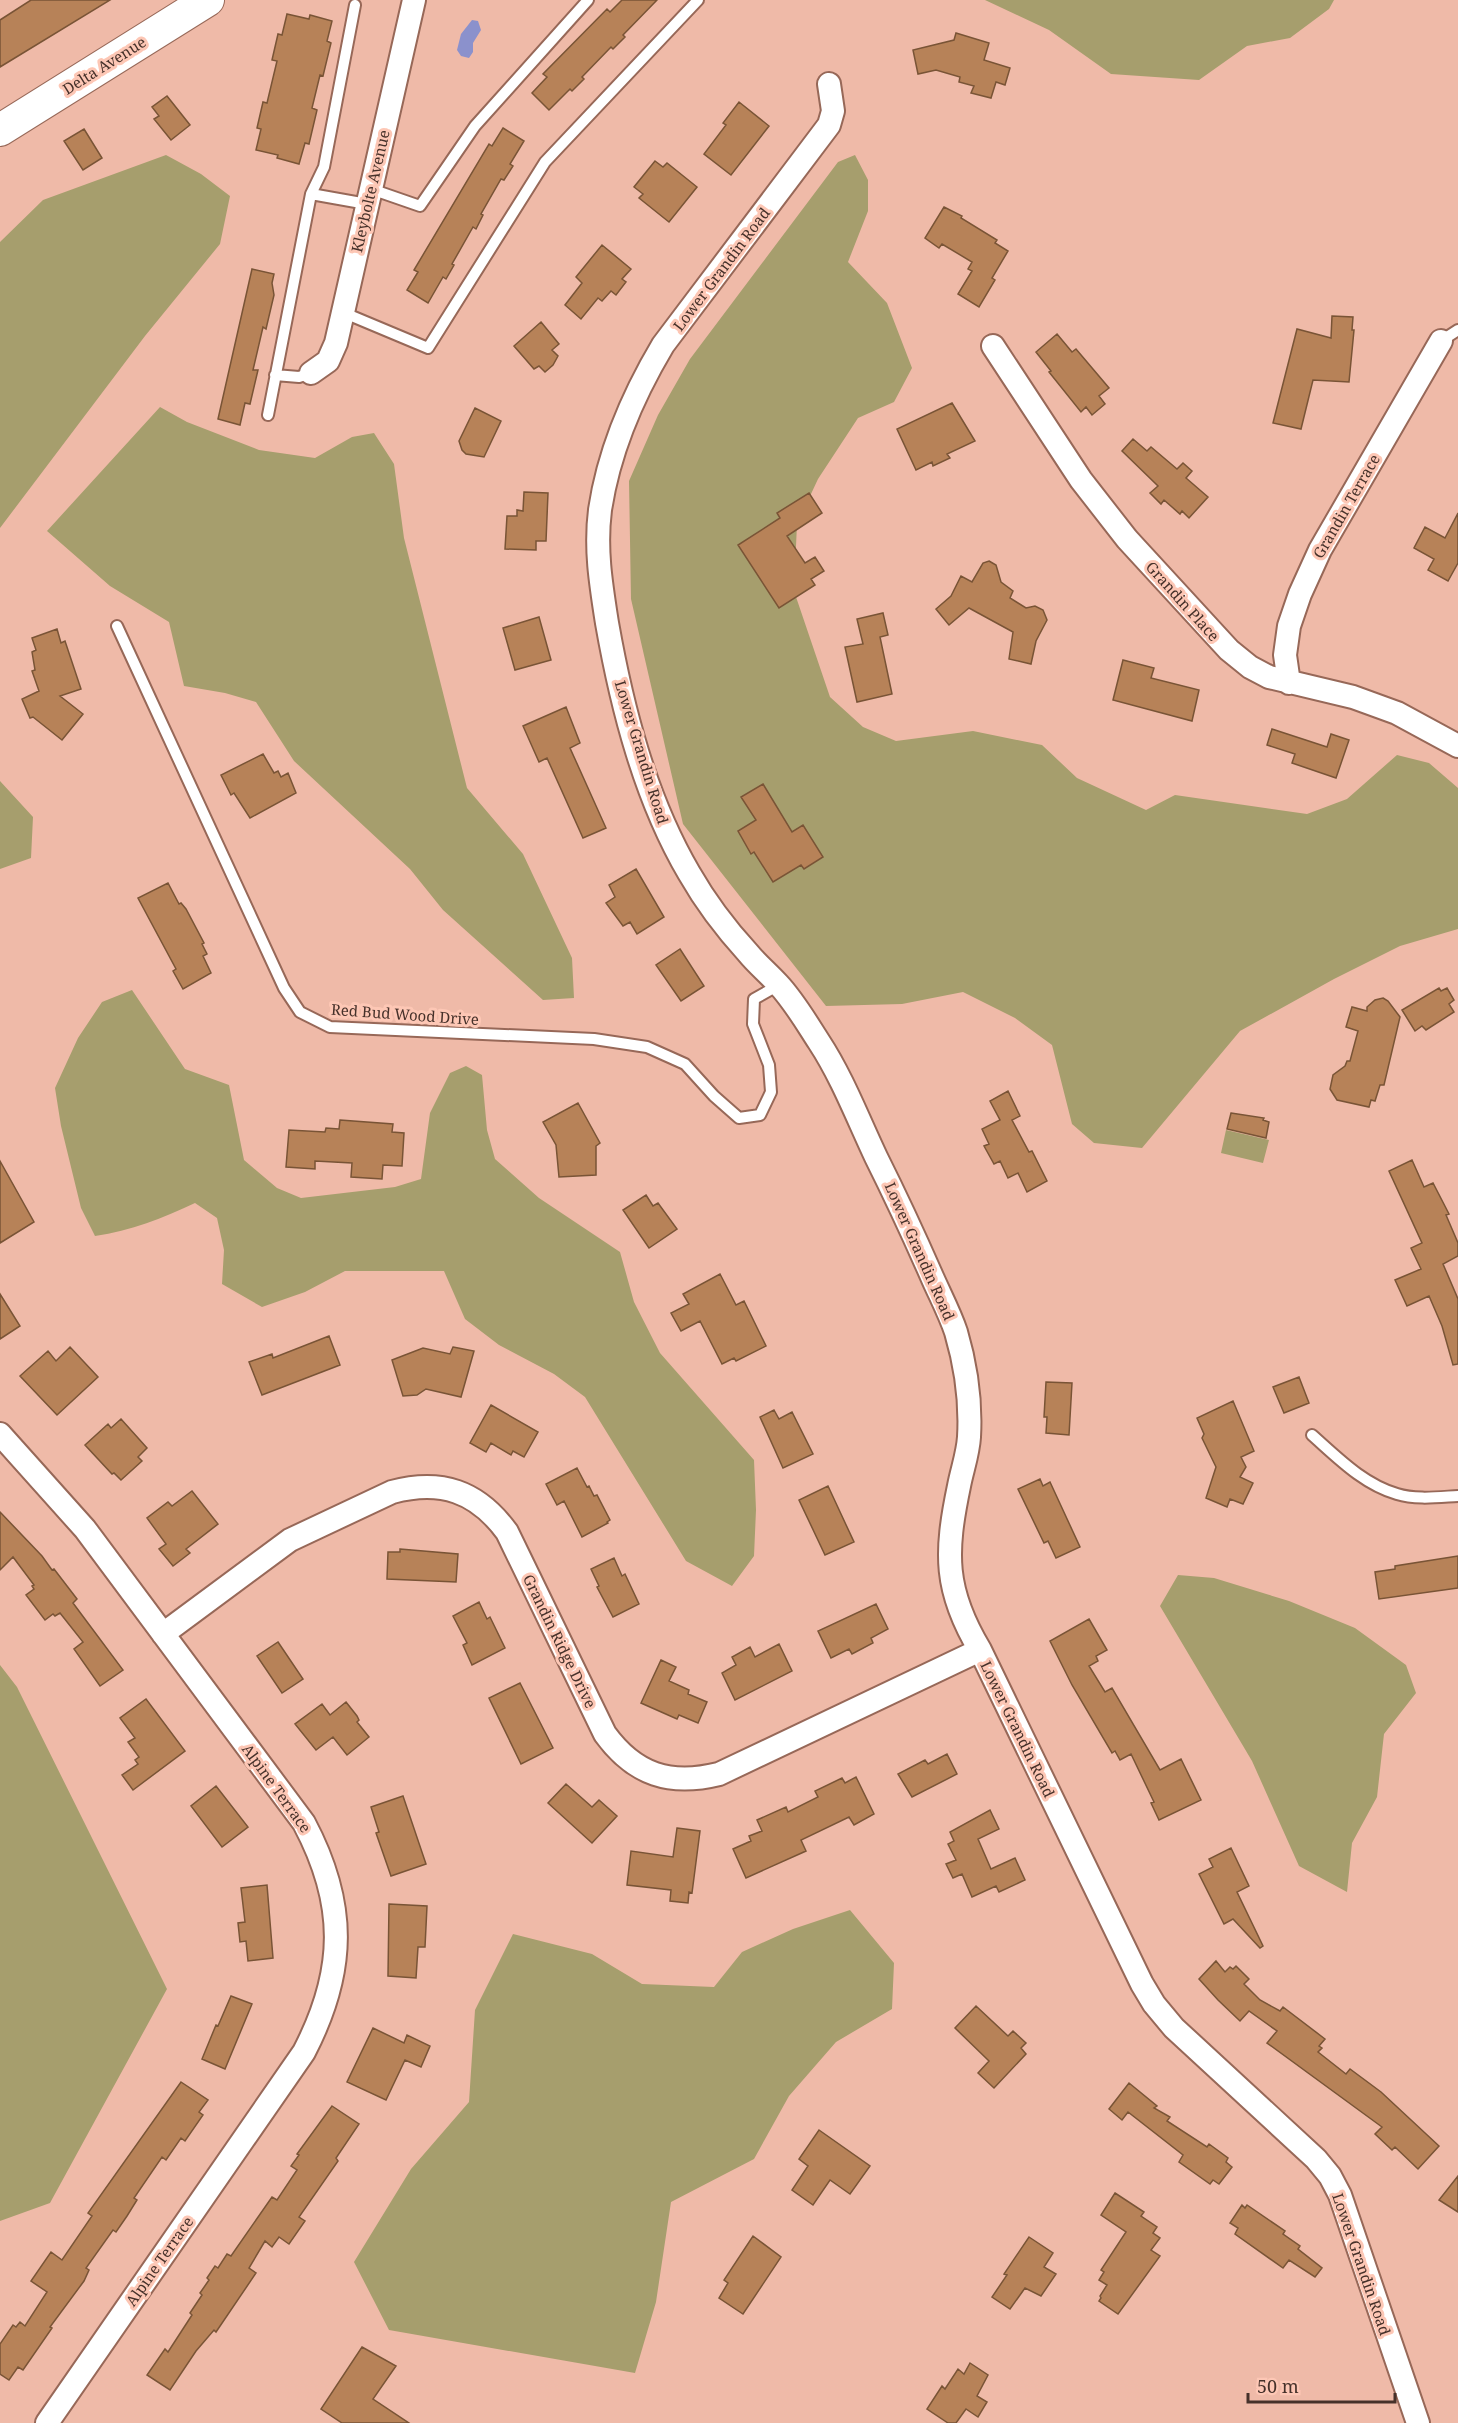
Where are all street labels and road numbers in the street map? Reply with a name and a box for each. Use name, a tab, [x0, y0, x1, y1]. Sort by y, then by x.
street label: Delta Avenue	[58, 31, 150, 99]
street label: Kleybolte Avenue	[346, 128, 394, 254]
street label: Lower Grandin Road	[668, 203, 774, 335]
street label: Grandin Terrace	[1308, 450, 1384, 562]
street label: Grandin Place	[1142, 557, 1224, 645]
street label: Lower Grandin Road	[611, 678, 673, 826]
street label: Red Bud Wood Drive	[330, 999, 480, 1029]
street label: Lower Grandin Road	[881, 1179, 959, 1323]
street label: Grandin Ridge Drive	[519, 1571, 601, 1711]
street label: Lower Grandin Road	[976, 1658, 1060, 1800]
street label: Alpine Terrace	[238, 1740, 316, 1836]
street label: Lower Grandin Road	[1328, 2190, 1396, 2338]
street label: Alpine Terrace	[121, 2212, 197, 2310]

